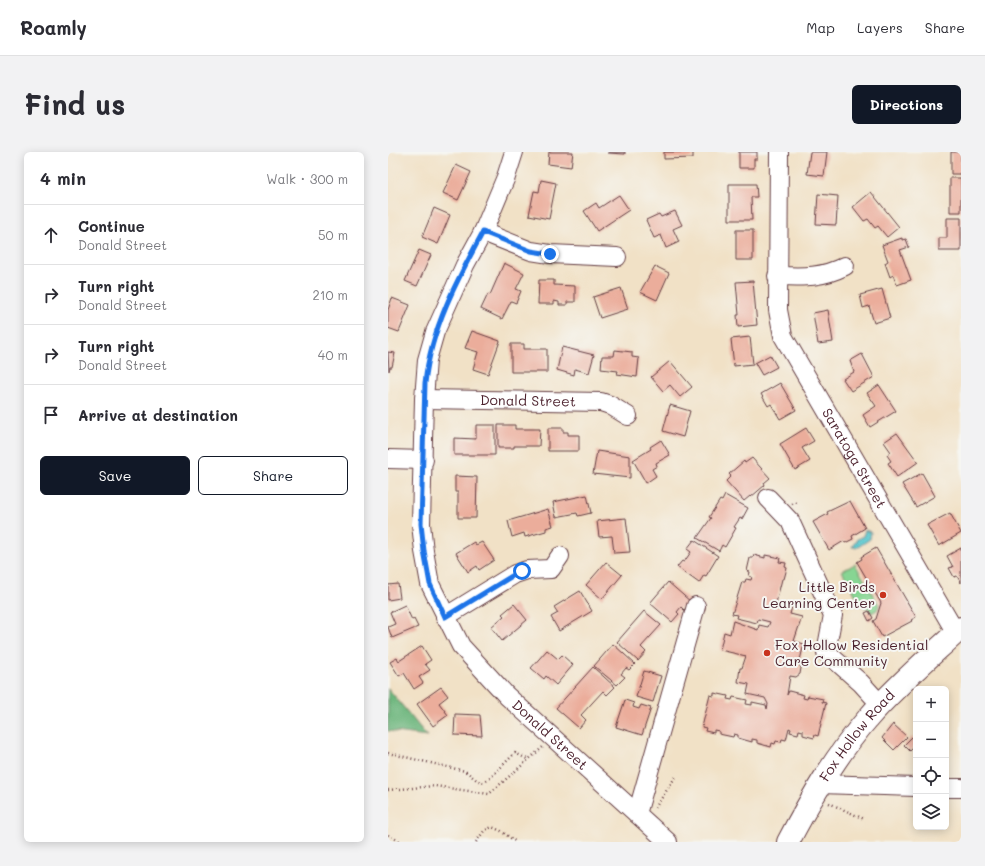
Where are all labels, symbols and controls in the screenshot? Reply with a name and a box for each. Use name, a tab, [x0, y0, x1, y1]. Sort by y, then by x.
text: Roamly	[20, 15, 87, 40]
text: Map	[806, 18, 835, 37]
text: Layers	[857, 18, 903, 37]
text: Share	[925, 18, 965, 37]
button: Directions	[852, 85, 961, 124]
text: Find us	[24, 86, 125, 122]
text: 4 min	[40, 167, 86, 189]
text: Walk · 300 m	[266, 170, 348, 187]
text: Continue	[78, 216, 145, 236]
icon: ahead	[40, 224, 62, 246]
text: 50 m	[318, 226, 348, 243]
text: Donald Street	[78, 236, 167, 253]
route end	[541, 245, 559, 263]
text: Turn right	[78, 276, 155, 296]
icon: right	[40, 284, 62, 306]
text: 210 m	[312, 286, 348, 303]
text: Donald Street	[78, 296, 167, 313]
text: Turn right	[78, 336, 155, 356]
icon: right	[40, 344, 62, 366]
text: 40 m	[318, 346, 348, 363]
text: Donald Street	[78, 356, 167, 373]
street label: Donald Street	[480, 390, 576, 411]
icon: arrive	[40, 404, 62, 426]
text: Arrive at destination	[78, 405, 238, 425]
street label: Saratoga Street	[818, 405, 891, 512]
button: Save	[40, 456, 190, 495]
button: Share	[198, 456, 348, 495]
route start	[513, 562, 531, 580]
place label: Little Birds Learning Center	[763, 577, 875, 612]
marker: Little Birds Learning Center	[878, 590, 888, 600]
place label: Fox Hollow Residential Care Community	[775, 635, 928, 670]
marker: Fox Hollow Residential Care Community	[762, 648, 772, 658]
street label: Fox Hollow Road	[815, 685, 898, 785]
map controls	[913, 686, 949, 830]
button: +	[913, 686, 949, 722]
street label: Donald Street	[508, 695, 592, 774]
button: −	[913, 722, 949, 758]
button: locate	[913, 758, 949, 794]
button: layers	[913, 794, 949, 830]

